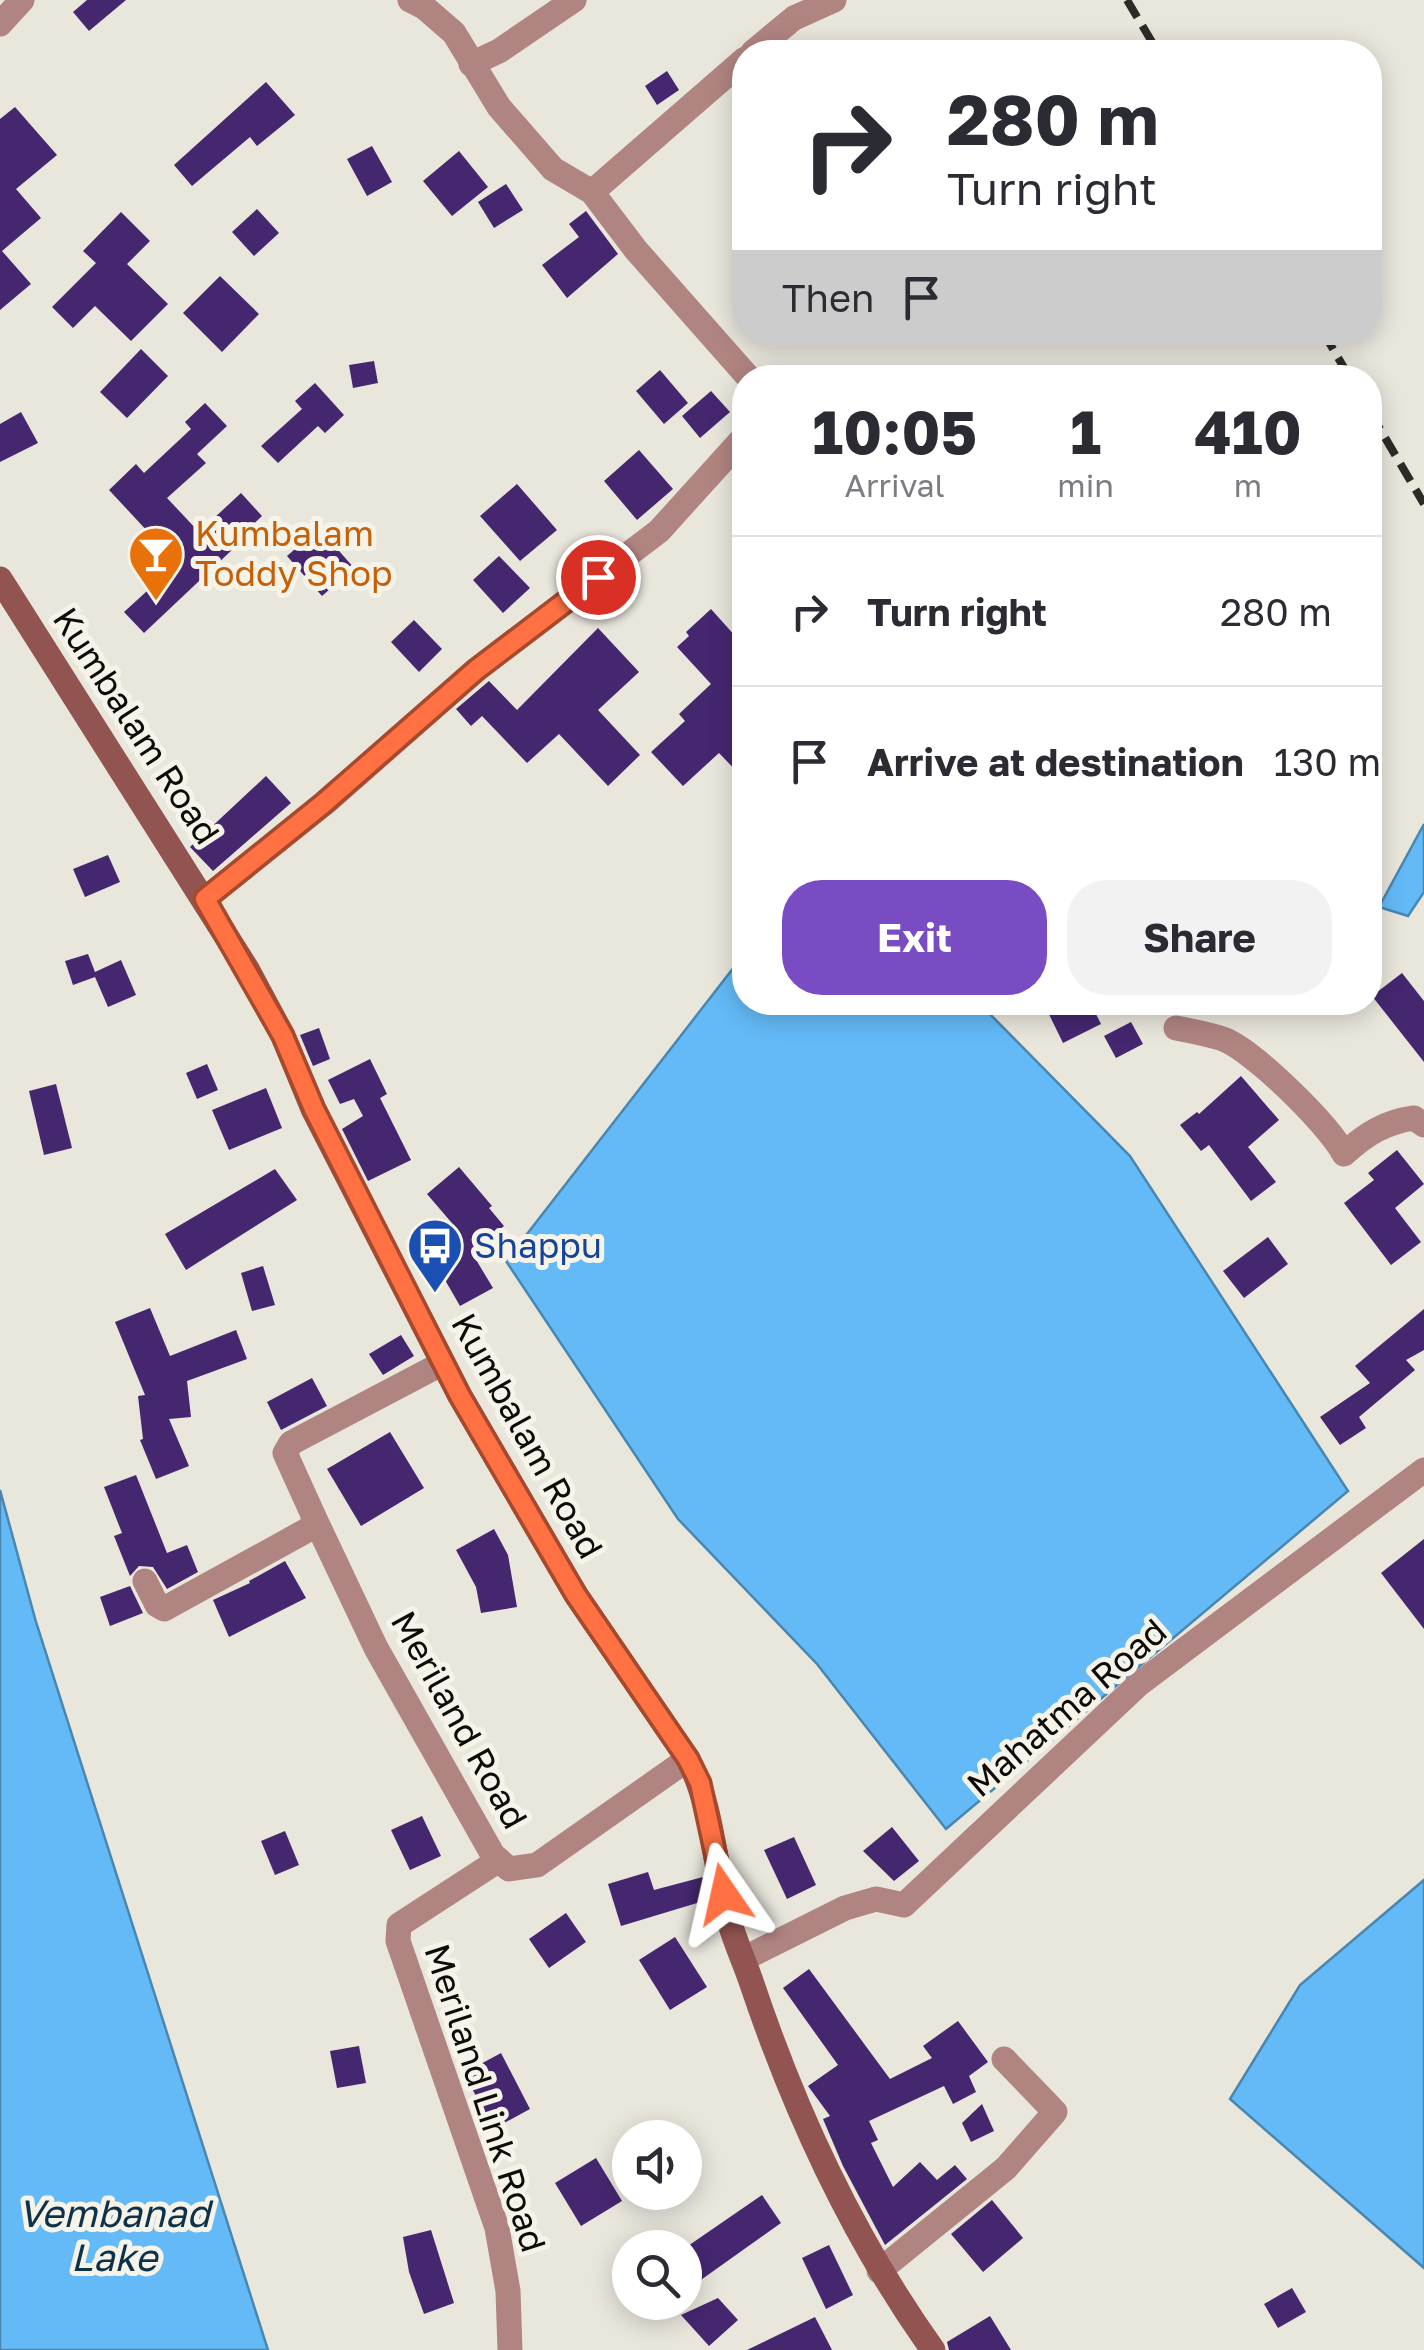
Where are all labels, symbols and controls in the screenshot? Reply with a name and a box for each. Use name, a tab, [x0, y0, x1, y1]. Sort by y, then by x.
text: 280 m	[947, 76, 1159, 160]
icon: right	[782, 80, 912, 210]
text: Turn right	[947, 161, 1157, 215]
icon: arrive	[894, 270, 949, 325]
text: Then	[782, 275, 874, 320]
text: 10:05	[812, 395, 977, 467]
text: 1	[1070, 395, 1101, 467]
text: 410	[1194, 395, 1302, 467]
text: Arrival	[845, 466, 945, 504]
text: min	[1057, 466, 1114, 504]
text: m	[1234, 466, 1262, 504]
place label: Kumbalam Toddy Shop	[195, 512, 392, 594]
bar icon: Kumbalam Toddy Shop	[126, 524, 186, 603]
pin	[556, 535, 641, 620]
icon: arrive	[571, 550, 626, 605]
icon: right	[782, 584, 837, 639]
text: Turn right	[867, 589, 1047, 634]
text: 280 m	[1220, 589, 1332, 634]
street label: Kumbalam Road	[45, 599, 229, 852]
icon: arrive	[782, 734, 837, 789]
text: Arrive at destination	[867, 739, 1244, 784]
text: 130 m	[1274, 739, 1381, 784]
button: Exit	[782, 880, 1047, 995]
button: Share	[1067, 880, 1332, 995]
bus stop icon: Shappu	[405, 1216, 465, 1295]
place label: Shappu	[474, 1224, 602, 1266]
street label: Kumbalam Road	[443, 1306, 613, 1565]
street label: Meriland Road	[383, 1604, 537, 1836]
street label: Mahatma Road	[958, 1609, 1174, 1805]
position arrow	[672, 1842, 776, 1946]
street label: Meriland Link Road	[416, 1938, 556, 2257]
map controls	[612, 2120, 702, 2320]
button: sound	[612, 2120, 702, 2210]
water label: Vembanad Lake	[18, 2190, 214, 2279]
button: search	[612, 2230, 702, 2320]

